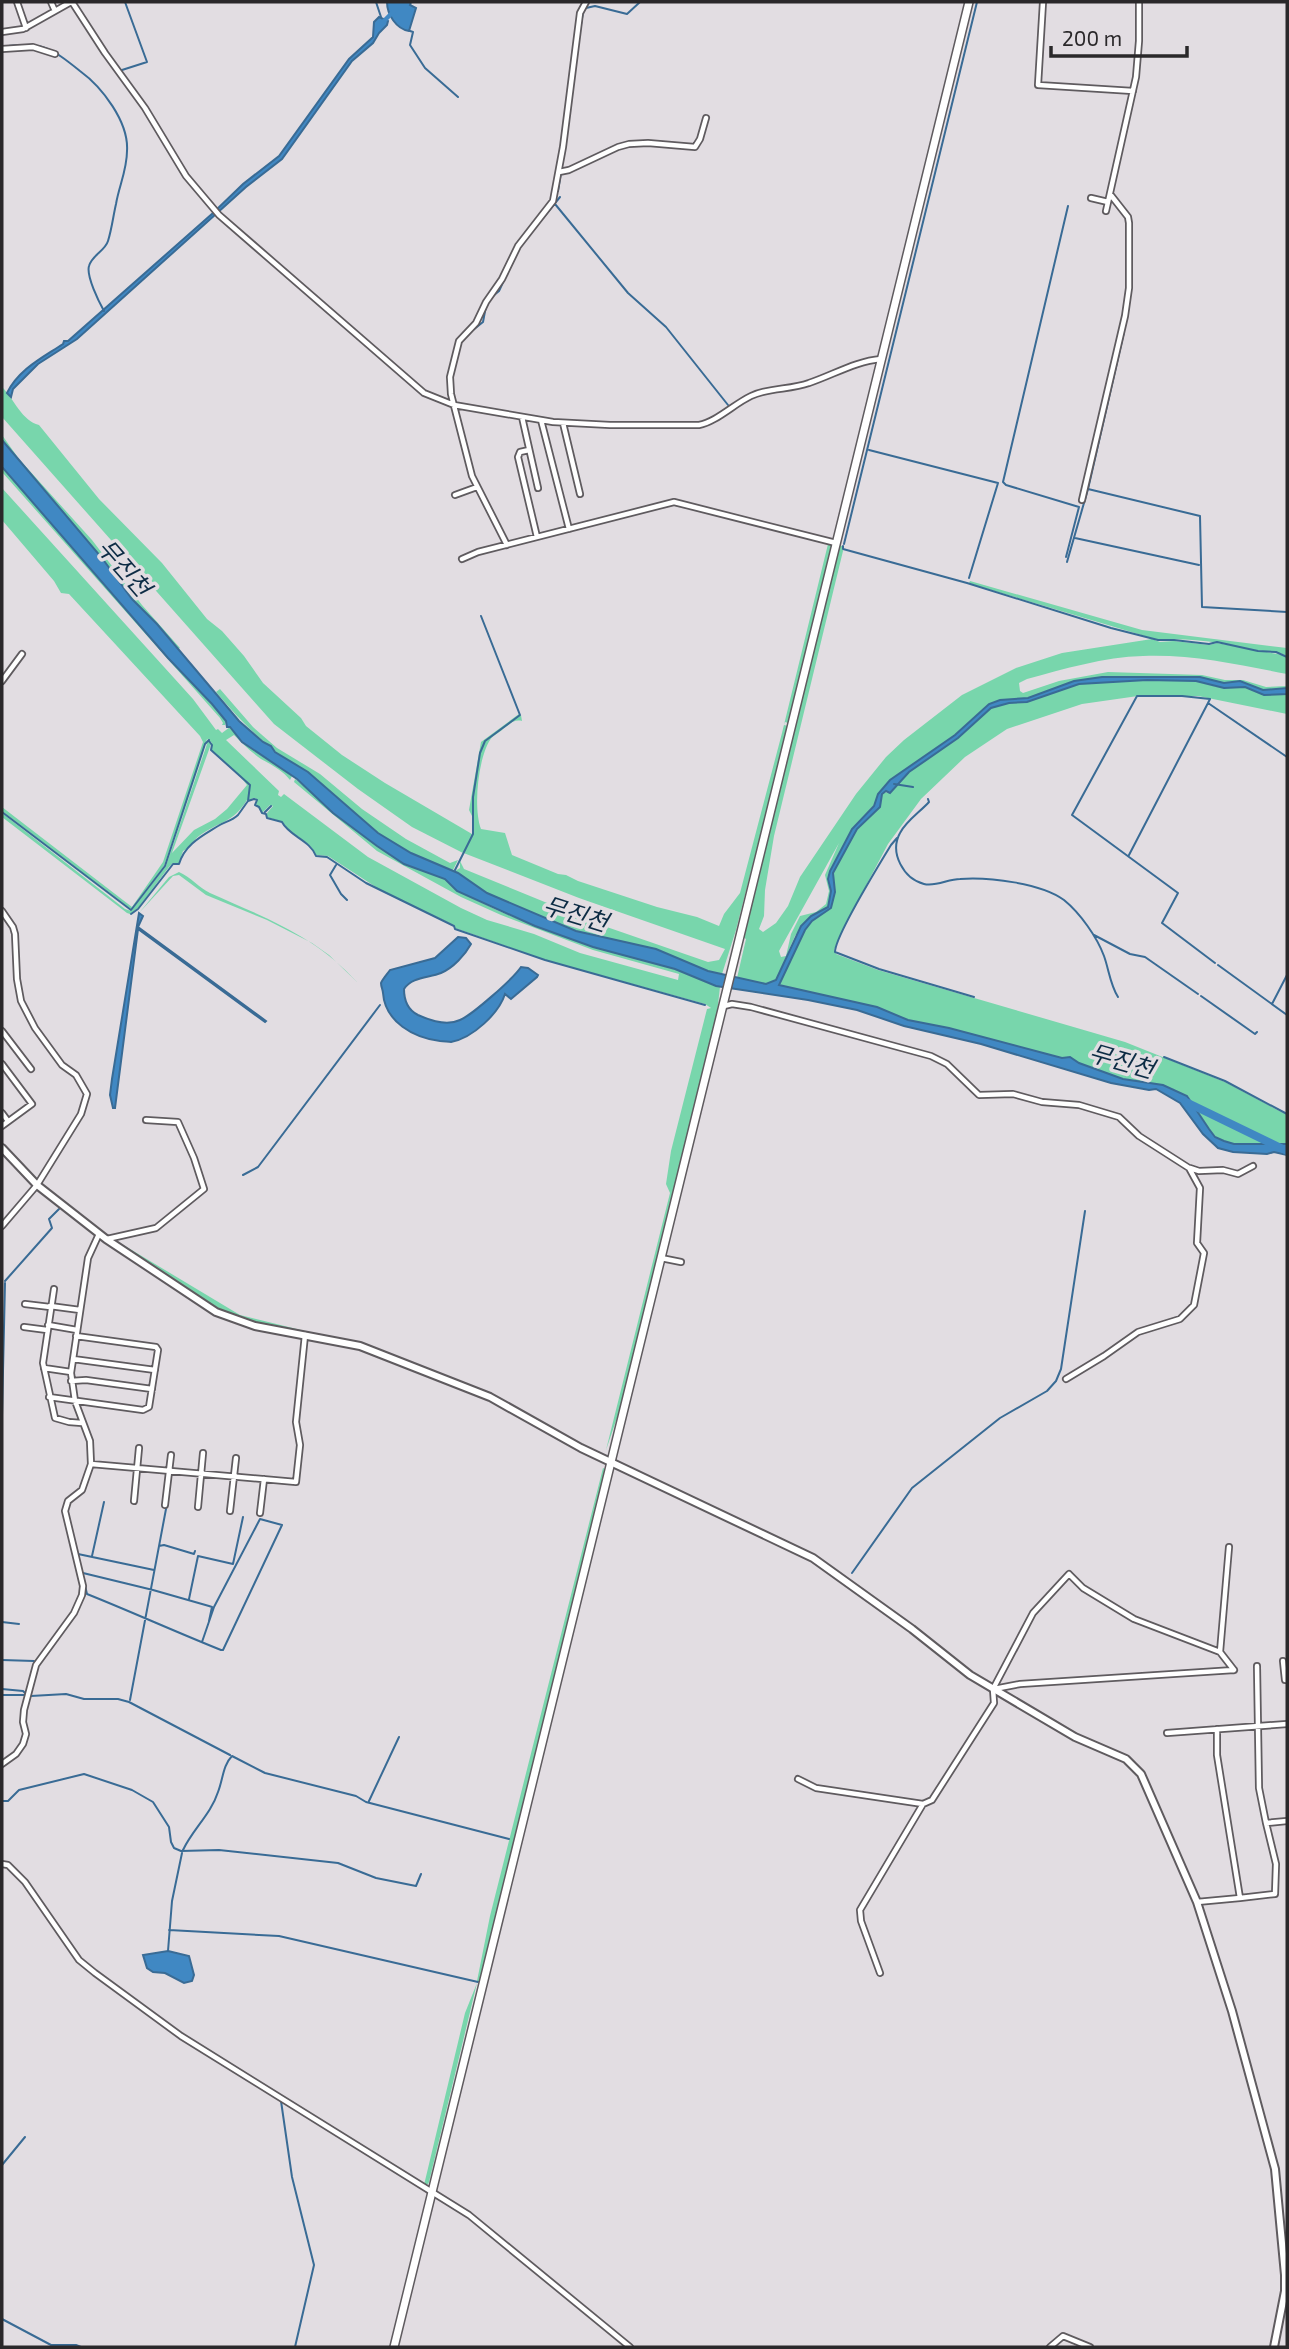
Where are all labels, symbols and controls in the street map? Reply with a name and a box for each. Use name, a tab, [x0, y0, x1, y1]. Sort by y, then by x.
scale bar	[1051, 14, 1188, 58]
text: 200 m	[1062, 25, 1122, 50]
water label: 무진천	[92, 532, 160, 604]
water label: 무진천	[540, 889, 615, 937]
water label: 무진천	[1086, 1037, 1161, 1084]

